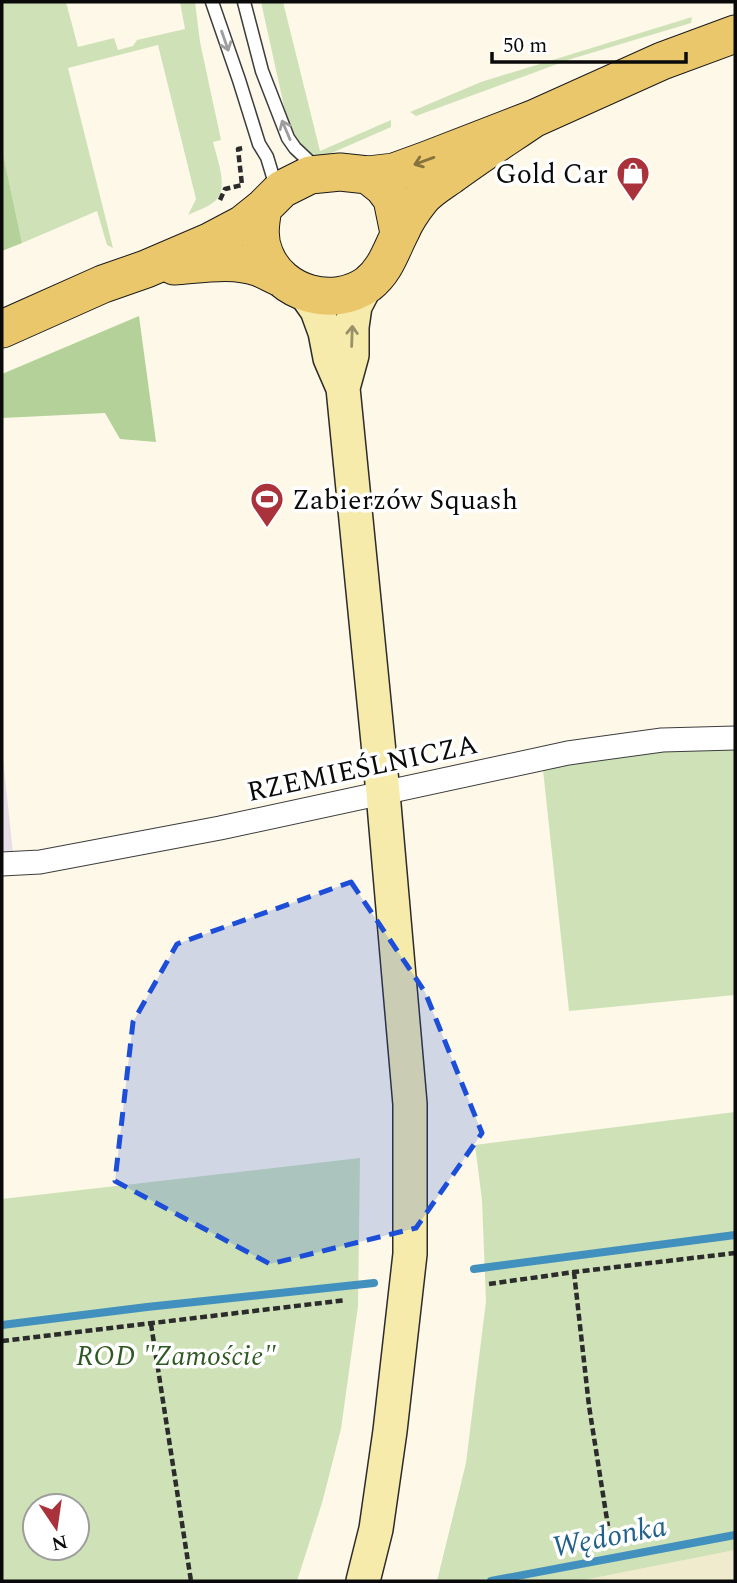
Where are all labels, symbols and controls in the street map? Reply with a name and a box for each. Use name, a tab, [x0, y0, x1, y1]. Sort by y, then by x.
scale bar	[492, 21, 686, 65]
one-way arrow	[220, 29, 233, 51]
text: 50 m	[503, 30, 547, 62]
one-way arrow	[279, 120, 292, 141]
place label: Gold Car	[495, 153, 608, 196]
shop icon: Gold Car	[614, 154, 652, 203]
one-way arrow	[413, 156, 435, 169]
one-way arrow	[346, 324, 359, 347]
place label: Zabierzów Squash	[292, 479, 518, 522]
sports icon: Zabierzów Squash	[248, 480, 286, 529]
street label: RZEMIEŚLNICZA	[243, 723, 482, 814]
park label: ROD "Zamoście"	[76, 1335, 276, 1378]
north arrow	[21, 1492, 91, 1562]
water label: Wędonka	[548, 1503, 671, 1571]
text: N	[49, 1526, 70, 1558]

